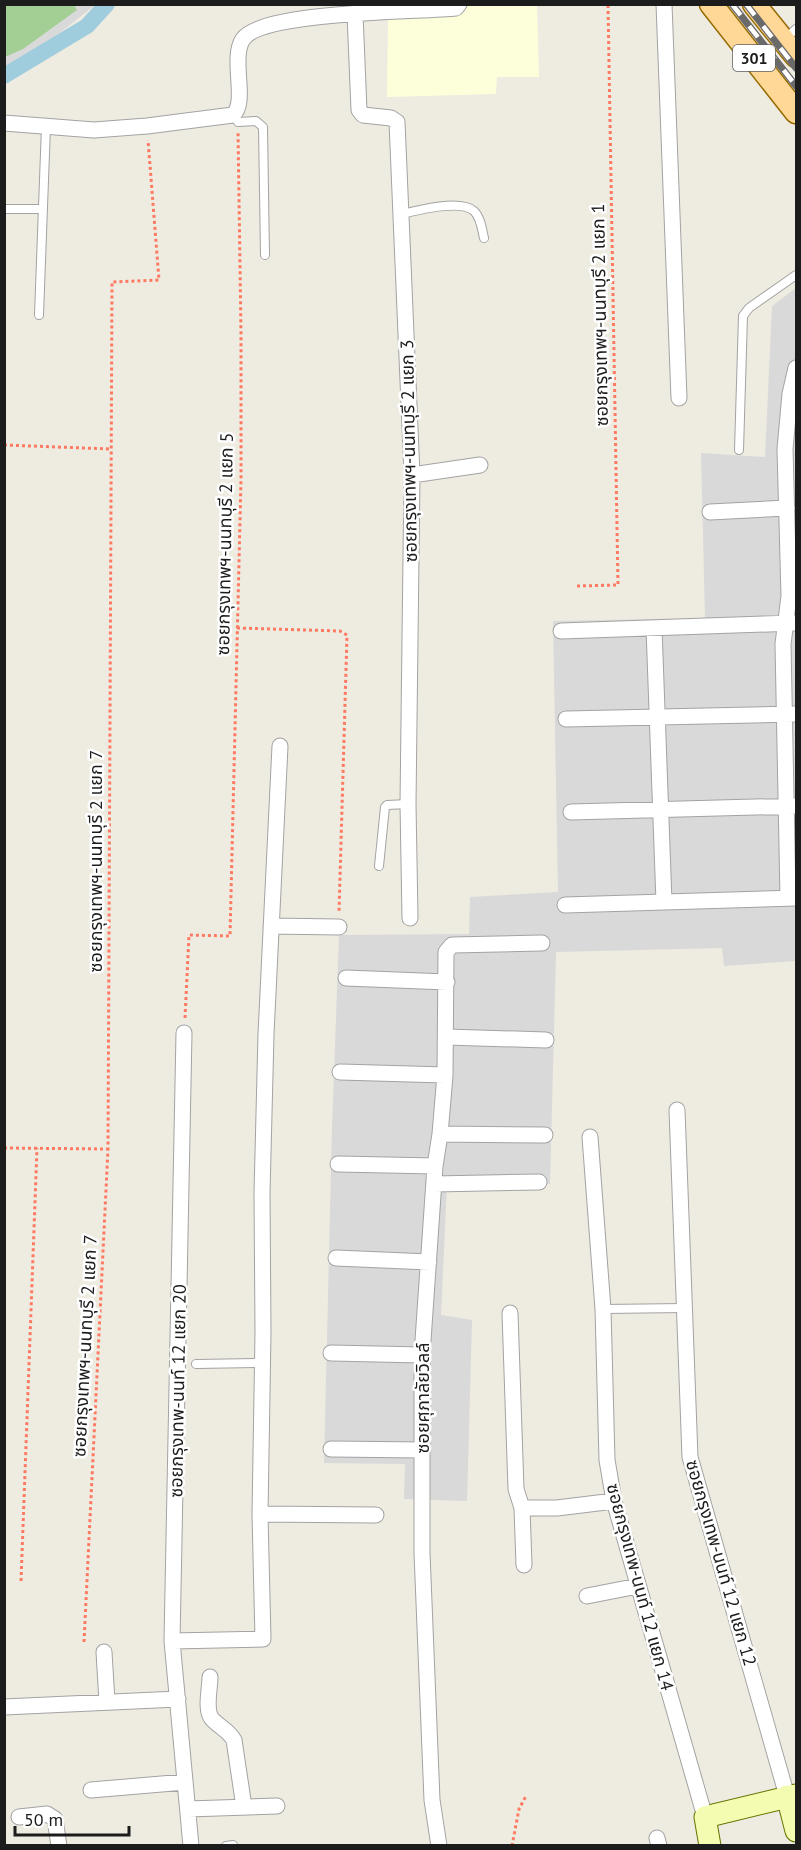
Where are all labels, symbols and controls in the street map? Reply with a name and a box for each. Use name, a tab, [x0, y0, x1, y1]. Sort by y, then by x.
road number: 301	[733, 45, 775, 71]
street label: ซอยกรุงเทพฯ-นนทบุรี 2 แยก 1	[586, 203, 613, 427]
street label: ซอยกรุงเทพฯ-นนทบุรี 2 แยก 3	[395, 339, 422, 563]
street label: ซอยกรุงเทพฯ-นนทบุรี 2 แยก 5	[211, 432, 238, 656]
street label: ซอยกรุงเทพฯ-นนทบุรี 2 แยก 7	[84, 750, 107, 972]
street label: ซอยกรุงเทพฯ-นนทบุรี 2 แยก 7	[67, 1234, 102, 1458]
street label: ซอยกรุงเทพ-นนท์ 12 แยก 20	[164, 1284, 191, 1498]
street label: ซอยศุภาลัยวิลล์	[411, 1343, 434, 1453]
street label: ซอยกรุงเทพ-นนท์ 12 แยก 12	[681, 1457, 762, 1669]
street label: ซอยกรุงเทพ-นนท์ 12 แยก 14	[602, 1481, 679, 1693]
scale bar	[15, 1799, 129, 1837]
text: 50 m	[24, 1808, 63, 1831]

